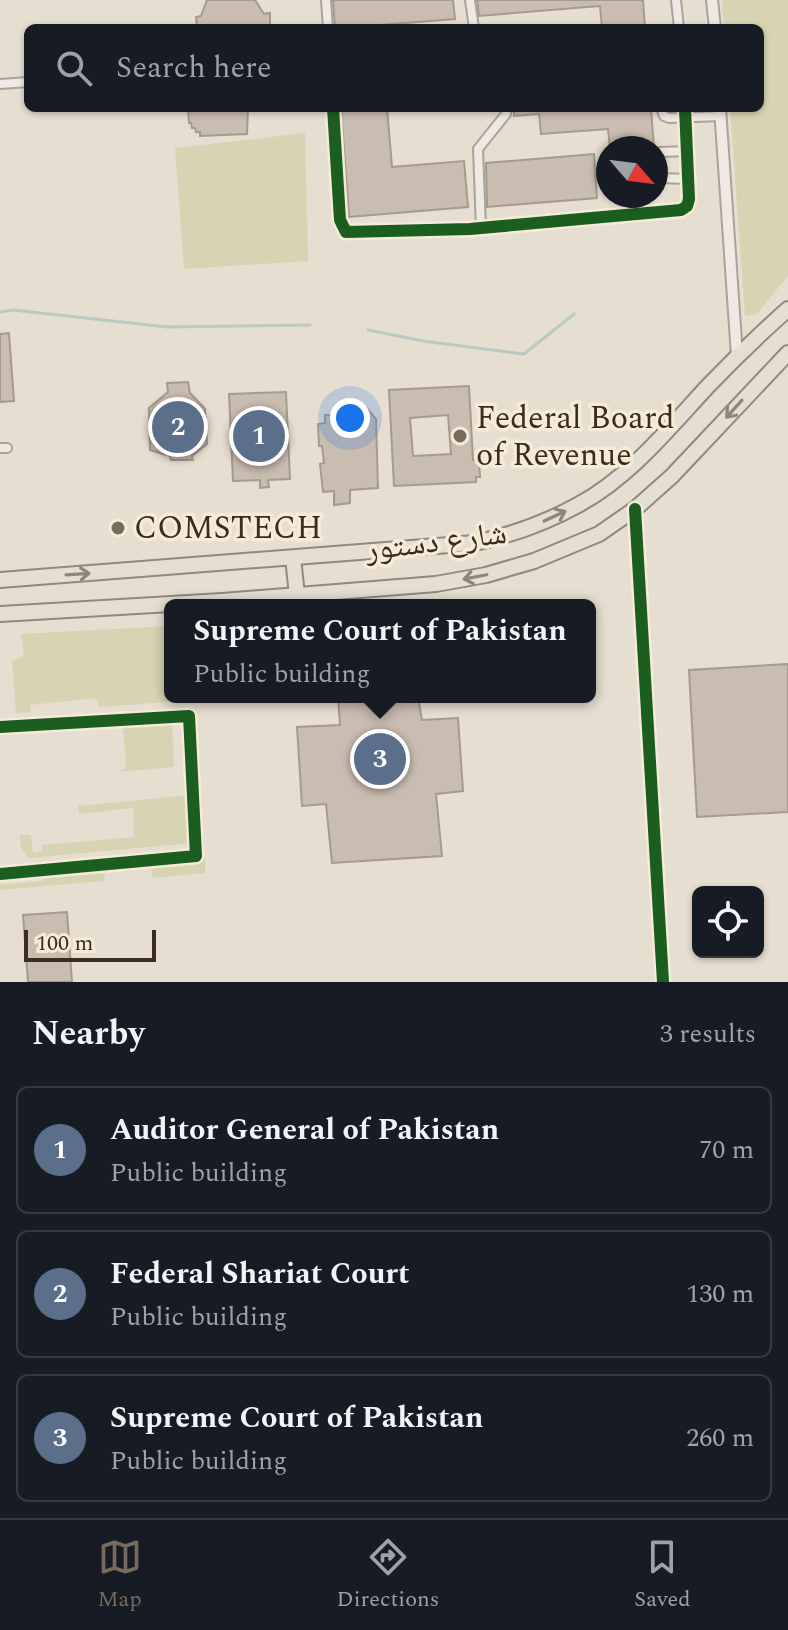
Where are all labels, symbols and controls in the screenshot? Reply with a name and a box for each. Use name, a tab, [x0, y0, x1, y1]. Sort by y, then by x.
search box	[24, 24, 764, 112]
text: Search here	[116, 45, 272, 91]
icon: search	[52, 46, 96, 90]
north arrow	[596, 136, 668, 208]
place label: Federal Board of Revenue	[476, 394, 675, 480]
pin: 2	[152, 397, 204, 457]
your location	[330, 398, 370, 438]
one-way arrow	[724, 399, 743, 419]
pin: 1	[233, 406, 285, 466]
marker: Federal Board of Revenue	[451, 427, 469, 445]
place label: COMSTECH	[134, 504, 322, 553]
one-way arrow	[543, 508, 567, 523]
street label: شارع دستور	[362, 509, 509, 575]
marker: COMSTECH	[109, 519, 127, 537]
one-way arrow	[64, 567, 91, 582]
one-way arrow	[463, 570, 488, 585]
popup	[164, 599, 596, 703]
text: Supreme Court of Pakistan	[193, 608, 567, 654]
text: Public building	[193, 654, 370, 694]
pin: 3	[354, 729, 406, 789]
map controls	[692, 886, 764, 958]
button: locate	[692, 886, 764, 958]
scale bar	[24, 926, 156, 962]
text: 100 m	[36, 927, 93, 960]
text: Nearby	[32, 1008, 145, 1060]
text: 3 results	[660, 1014, 756, 1054]
text: Auditor General of Pakistan	[110, 1107, 499, 1153]
text: 1	[53, 1130, 67, 1170]
text: 70 m	[699, 1130, 754, 1170]
text: Public building	[110, 1153, 287, 1193]
text: Federal Shariat Court	[110, 1251, 410, 1297]
text: 2	[53, 1274, 67, 1314]
text: 130 m	[686, 1274, 754, 1314]
text: Public building	[110, 1297, 287, 1337]
text: Supreme Court of Pakistan	[110, 1395, 484, 1441]
text: 3	[53, 1418, 67, 1458]
text: 260 m	[686, 1418, 754, 1458]
text: Public building	[110, 1441, 287, 1481]
tab: Map	[97, 1535, 142, 1616]
tab: Directions	[337, 1535, 439, 1616]
tab: Saved	[634, 1535, 691, 1616]

